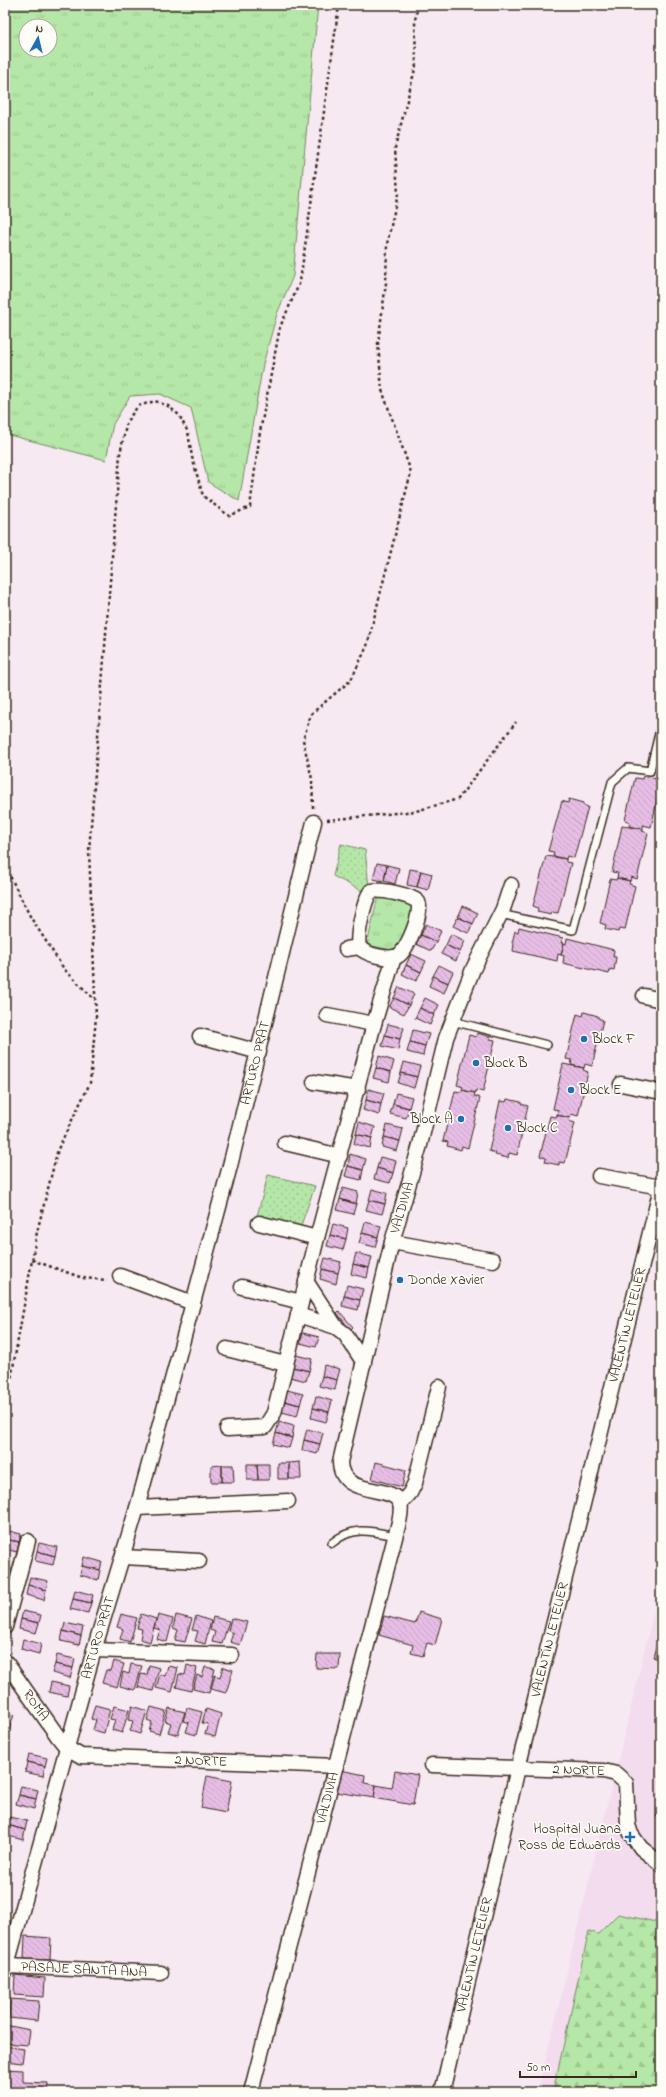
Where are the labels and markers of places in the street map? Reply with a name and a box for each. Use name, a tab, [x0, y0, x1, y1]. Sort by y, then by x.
place label: Block F	[591, 1029, 635, 1050]
marker: Block F	[579, 1034, 589, 1044]
place label: Block B	[483, 1053, 527, 1074]
marker: Block B	[471, 1058, 481, 1068]
place label: Block E	[578, 1080, 622, 1101]
marker: Block E	[566, 1085, 576, 1095]
place label: Block A	[409, 1109, 453, 1130]
marker: Block A	[456, 1114, 466, 1124]
place label: Block C	[515, 1118, 558, 1139]
marker: Block C	[503, 1123, 513, 1133]
place label: Donde Xavier	[407, 1270, 485, 1291]
marker: Donde Xavier	[395, 1275, 405, 1285]
place label: Hospital Juana Ross de Edwards	[518, 1819, 621, 1856]
marker: Hospital Juana Ross de Edwards	[624, 1831, 636, 1843]

